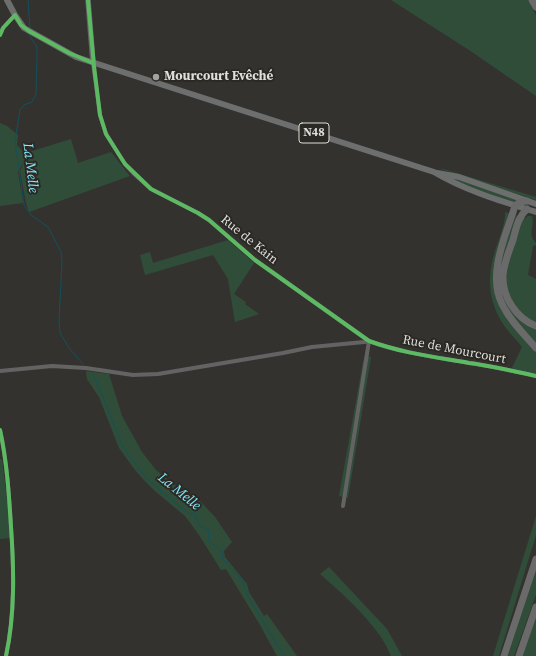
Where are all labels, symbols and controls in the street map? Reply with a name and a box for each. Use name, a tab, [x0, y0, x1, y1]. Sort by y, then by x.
place label: Mourcourt Evêché	[164, 69, 273, 85]
marker: Mourcourt Evêché	[151, 72, 161, 82]
road number: N48	[299, 123, 329, 143]
water label: La Melle	[19, 142, 41, 194]
street label: Rue de Kain	[217, 212, 281, 268]
street label: Rue de Mourcourt	[401, 332, 507, 368]
water label: La Melle	[154, 470, 204, 514]

